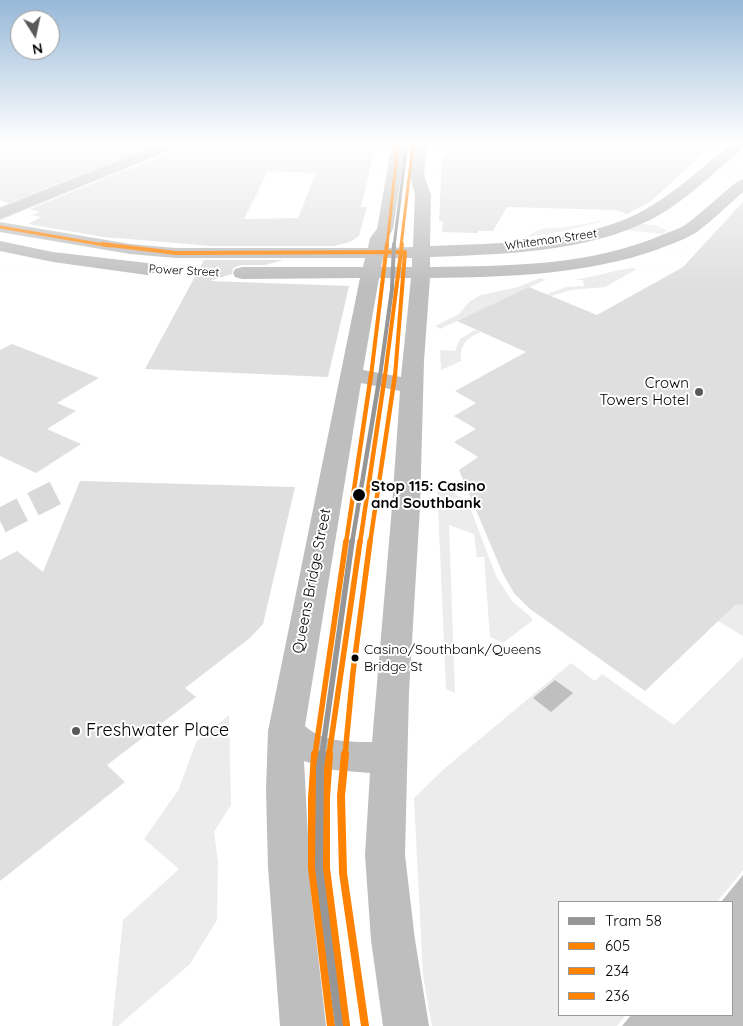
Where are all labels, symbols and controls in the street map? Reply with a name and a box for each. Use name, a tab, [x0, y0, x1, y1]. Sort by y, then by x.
north arrow	[10, 10, 60, 60]
text: N	[31, 39, 44, 59]
street label: Whiteman Street	[504, 226, 598, 254]
street label: Power Street	[148, 262, 220, 280]
place label: Crown Towers Hotel	[599, 374, 689, 409]
marker: Crown Towers Hotel	[693, 386, 705, 398]
place label: Stop 115: Casino and Southbank	[371, 477, 485, 512]
marker: Stop 115: Casino and Southbank	[351, 487, 367, 503]
street label: Queens Bridge Street	[289, 507, 335, 655]
place label: Casino/Southbank/Queens Bridge St	[364, 642, 541, 674]
marker: Casino/Southbank/Queens Bridge St	[350, 653, 360, 663]
place label: Freshwater Place	[86, 720, 229, 742]
marker: Freshwater Place	[70, 725, 82, 737]
legend	[558, 901, 733, 1016]
text: Tram 58	[605, 911, 662, 930]
text: 605	[605, 936, 630, 955]
text: 234	[605, 961, 629, 980]
text: 236	[605, 986, 629, 1005]

